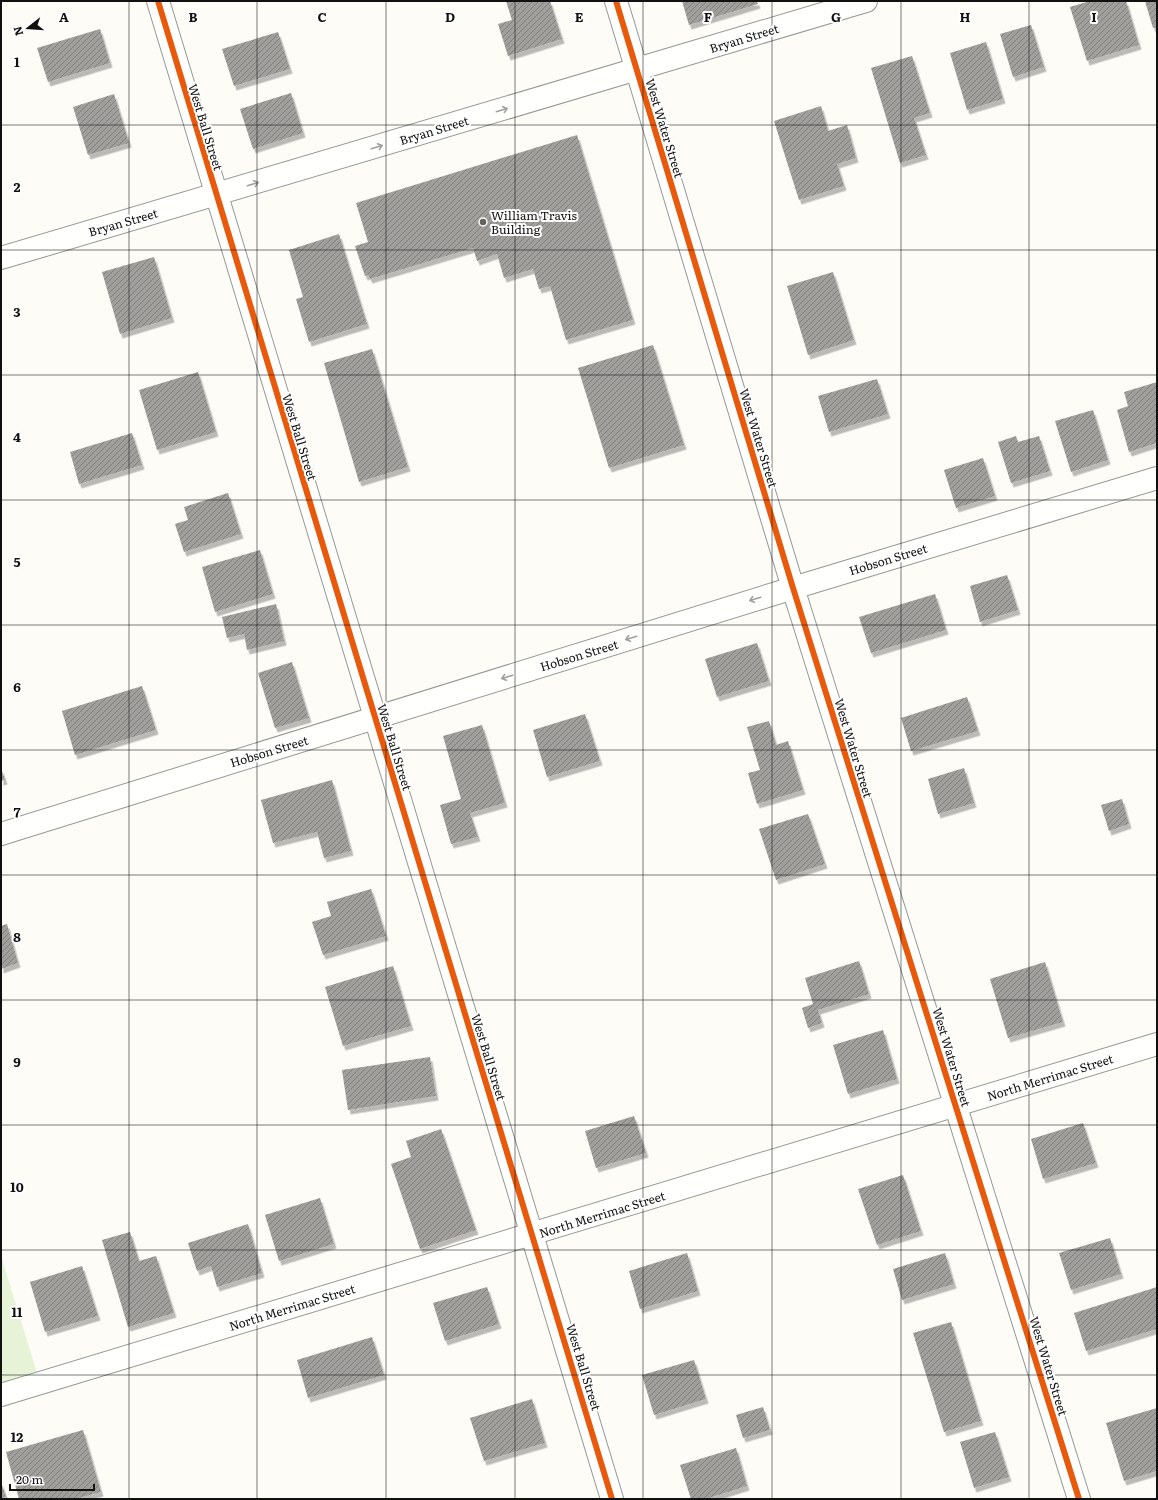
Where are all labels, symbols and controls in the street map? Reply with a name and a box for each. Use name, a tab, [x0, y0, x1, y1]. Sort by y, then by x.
text: A	[59, 7, 69, 26]
text: B	[189, 7, 198, 26]
text: C	[317, 7, 327, 26]
text: D	[445, 7, 455, 26]
text: E	[575, 7, 584, 26]
text: F	[704, 7, 712, 26]
text: G	[831, 7, 841, 26]
text: H	[960, 7, 971, 26]
text: I	[1091, 7, 1097, 26]
north arrow	[8, 8, 48, 48]
street label: Bryan Street	[707, 19, 781, 57]
text: N	[8, 24, 26, 38]
text: 1	[14, 52, 20, 71]
street label: West Water Street	[641, 76, 689, 180]
street label: West Ball Street	[184, 81, 228, 173]
one-way arrow	[495, 106, 508, 113]
street label: Bryan Street	[397, 111, 471, 149]
one-way arrow	[371, 143, 384, 150]
text: 2	[14, 177, 21, 196]
one-way arrow	[246, 180, 259, 187]
street label: Bryan Street	[86, 203, 160, 240]
place label: William Travis Building	[491, 206, 578, 238]
marker: William Travis Building	[478, 217, 488, 227]
text: 3	[13, 302, 21, 321]
street label: West Water Street	[735, 386, 783, 490]
street label: West Ball Street	[278, 391, 322, 483]
text: 4	[13, 427, 21, 446]
street label: Hobson Street	[847, 539, 929, 579]
text: 5	[13, 552, 21, 571]
one-way arrow	[750, 596, 762, 604]
street label: Hobson Street	[538, 635, 620, 675]
one-way arrow	[625, 635, 638, 642]
one-way arrow	[501, 674, 514, 681]
text: 6	[13, 677, 21, 696]
street label: West Water Street	[830, 696, 878, 800]
street label: West Ball Street	[373, 701, 417, 793]
street label: Hobson Street	[228, 731, 310, 771]
text: 7	[13, 802, 21, 821]
text: 8	[13, 927, 21, 946]
street label: West Water Street	[928, 1005, 976, 1109]
street label: West Ball Street	[467, 1011, 511, 1103]
street label: North Merrimac Street	[985, 1049, 1116, 1105]
text: 9	[13, 1052, 21, 1071]
text: 10	[10, 1177, 24, 1196]
street label: North Merrimac Street	[537, 1186, 668, 1242]
street label: North Merrimac Street	[227, 1279, 358, 1335]
text: 11	[12, 1302, 23, 1321]
street label: West Water Street	[1025, 1314, 1073, 1418]
street label: West Ball Street	[562, 1321, 606, 1413]
text: 12	[11, 1427, 23, 1446]
scale bar	[10, 1466, 94, 1492]
text: 20 m	[16, 1470, 43, 1488]

